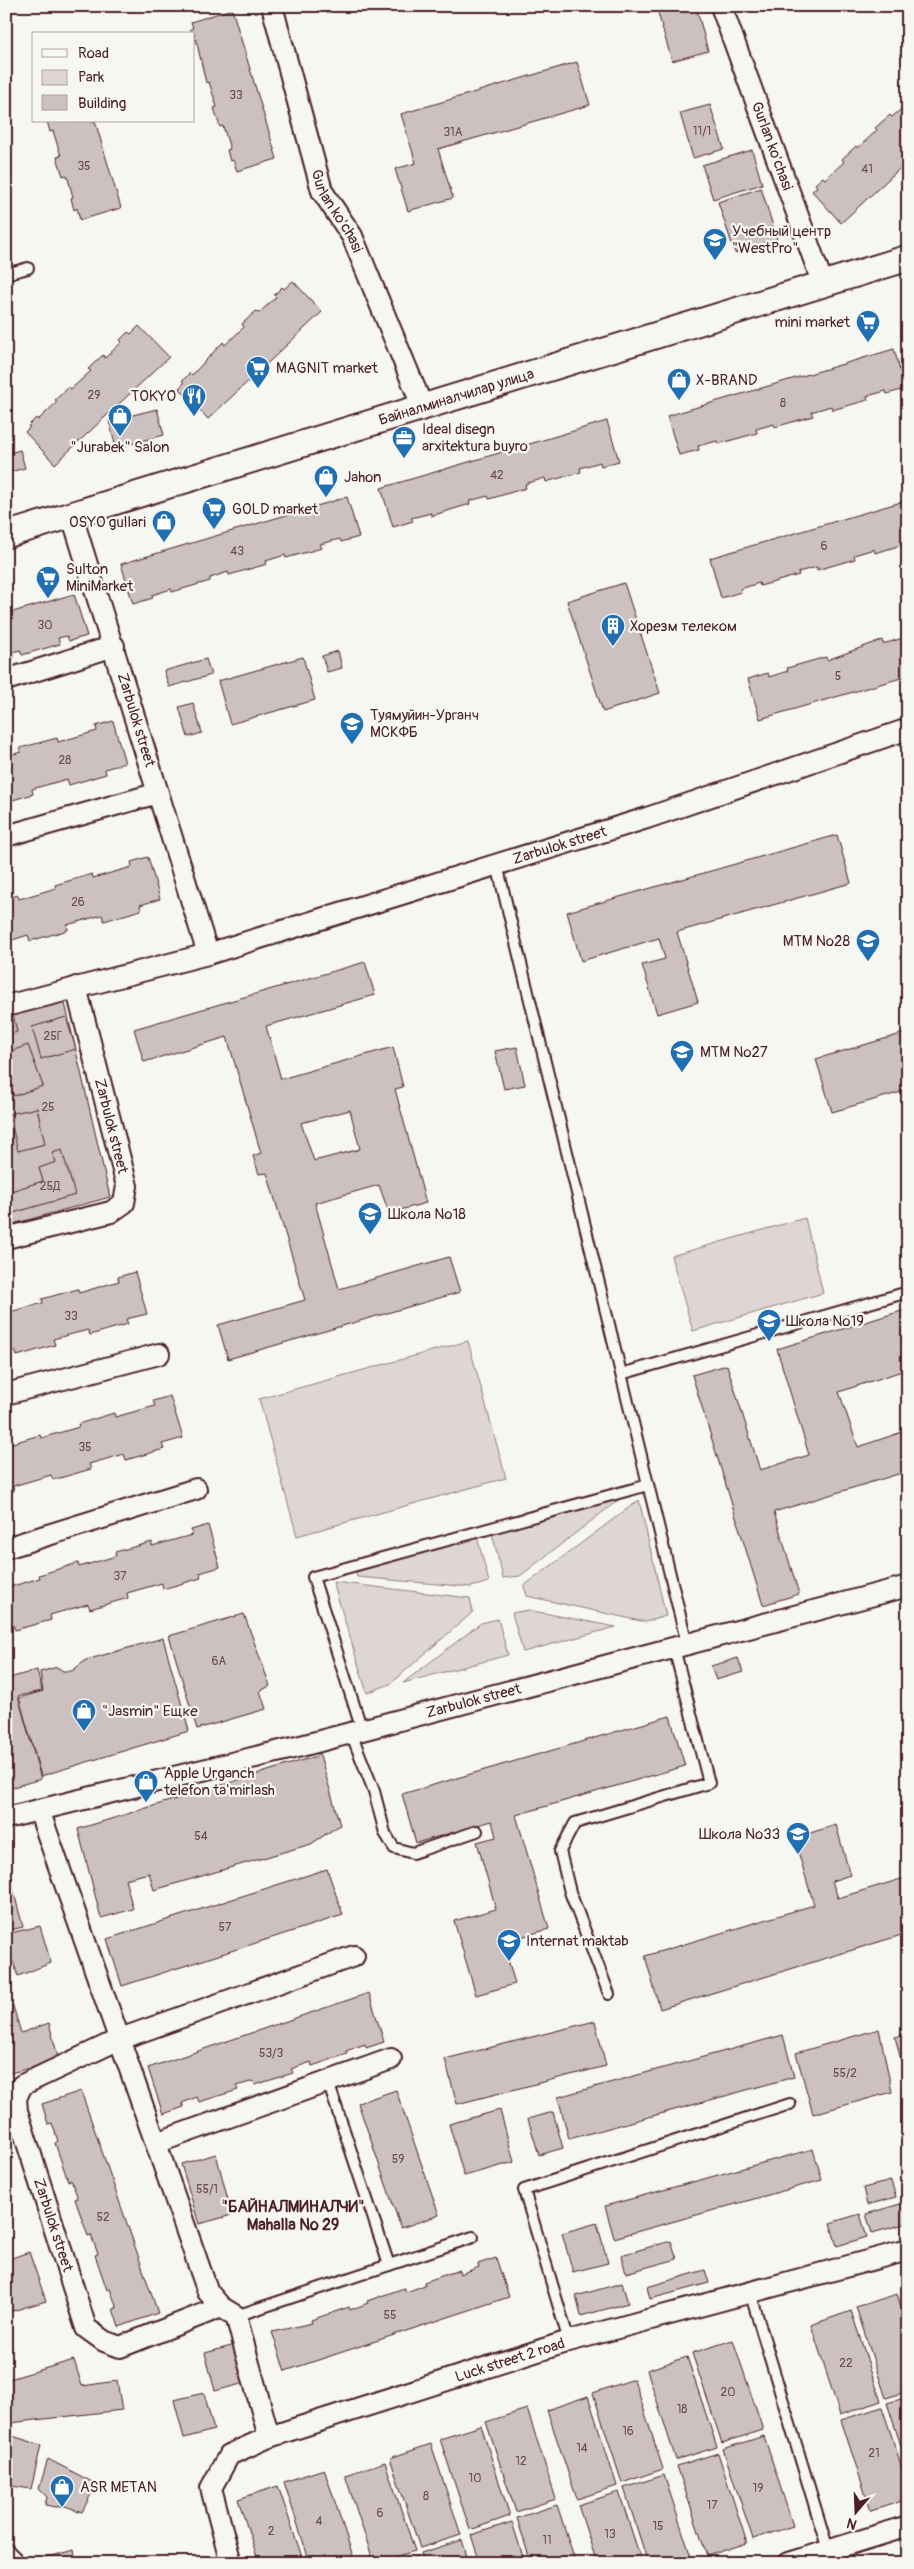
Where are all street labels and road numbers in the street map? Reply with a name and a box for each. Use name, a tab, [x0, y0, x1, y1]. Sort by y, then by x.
street label: Gurlan ko'chasi	[747, 99, 797, 193]
street label: Gurlan ko'chasi	[307, 167, 367, 255]
street label: Байналминалчилар улица	[376, 364, 536, 430]
street label: Zarbulok street	[113, 671, 160, 770]
street label: Zarbulok street	[510, 821, 610, 869]
street label: Zarbulok street	[90, 1077, 132, 1176]
street label: Zarbulok street	[424, 1679, 524, 1722]
street label: Zarbulok street	[29, 2176, 77, 2275]
street label: Luck street 2 road	[453, 2333, 567, 2386]

